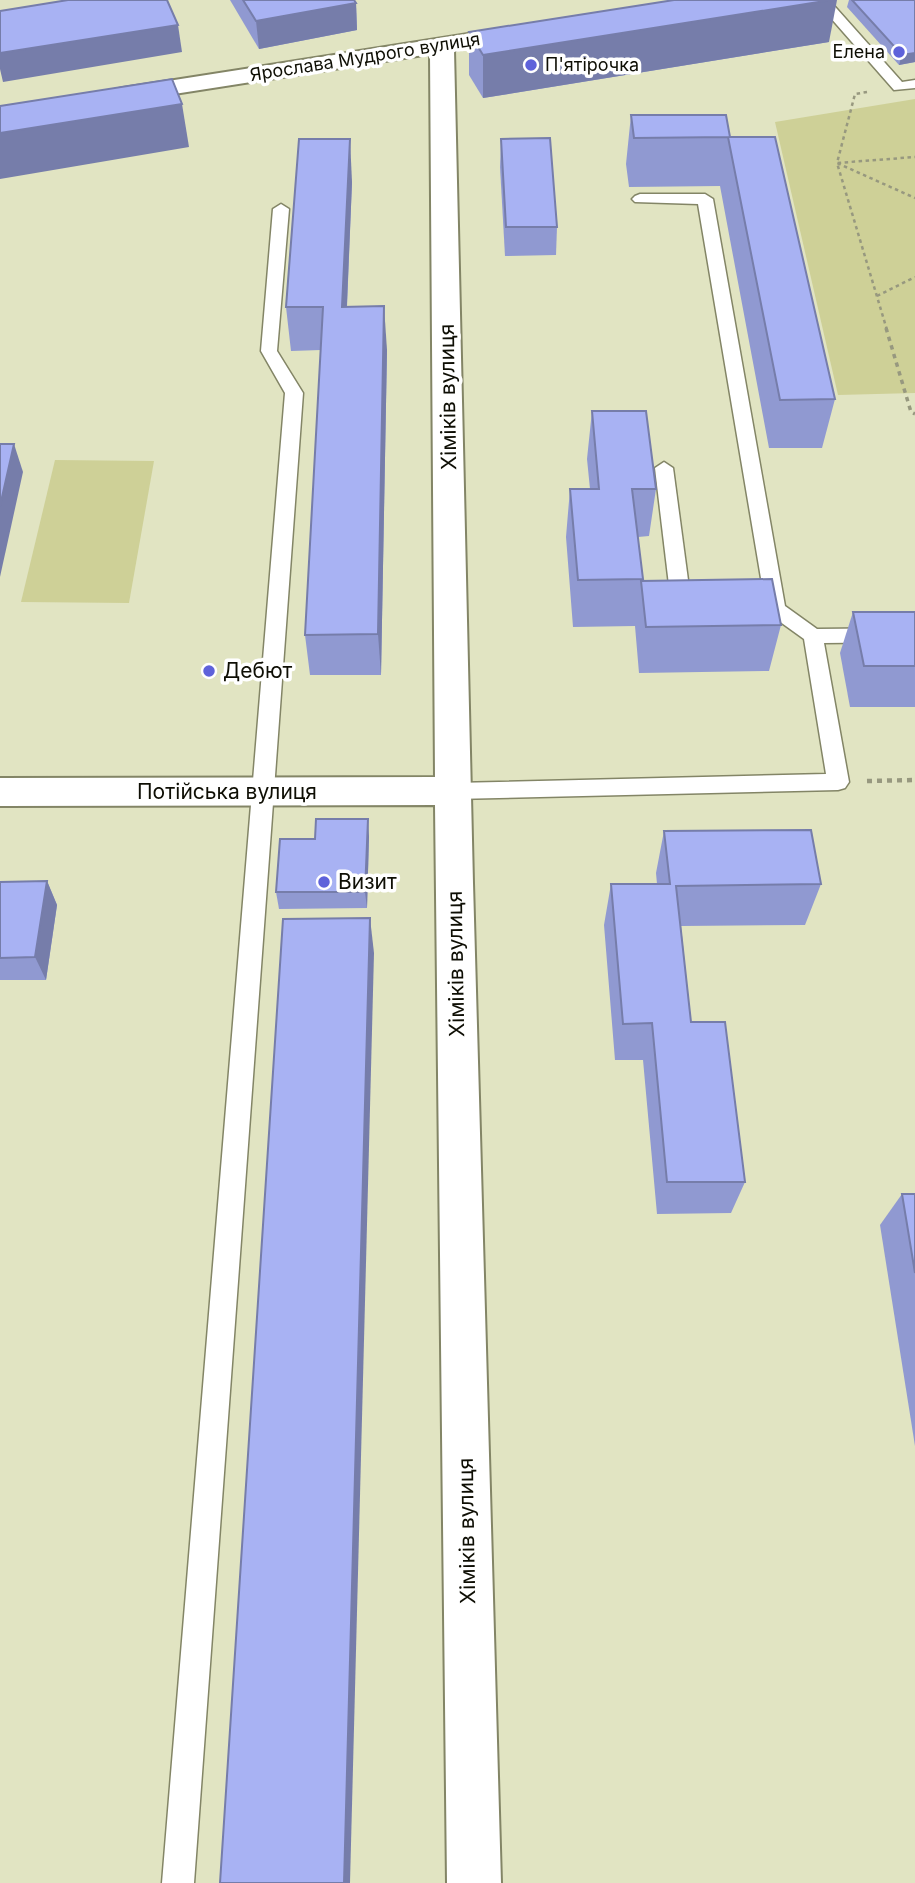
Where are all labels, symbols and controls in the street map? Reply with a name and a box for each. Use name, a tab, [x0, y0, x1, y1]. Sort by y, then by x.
street label: Ярослава Мудрого вулиця	[248, 28, 482, 85]
place label: Елена	[833, 41, 885, 62]
marker: Елена	[891, 44, 907, 60]
place label: П'ятірочка	[545, 54, 639, 75]
marker: П'ятірочка	[523, 57, 539, 73]
street label: Хіміків вулиця	[434, 324, 461, 470]
place label: Дебют	[223, 658, 293, 683]
marker: Дебют	[201, 663, 217, 679]
street label: Потійська вулиця	[137, 779, 317, 804]
place label: Визит	[338, 869, 397, 894]
marker: Визит	[316, 874, 332, 890]
street label: Хіміків вулиця	[442, 891, 469, 1037]
street label: Хіміків вулиця	[453, 1458, 480, 1604]

